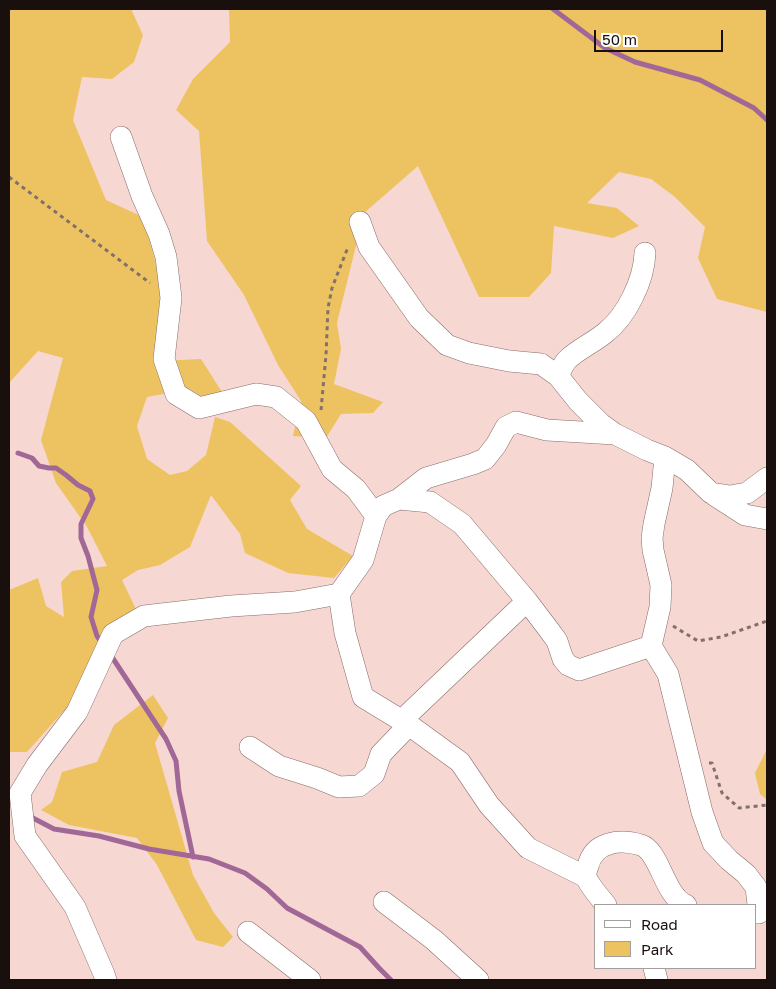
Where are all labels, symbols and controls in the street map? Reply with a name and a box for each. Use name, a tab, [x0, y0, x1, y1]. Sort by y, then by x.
scale bar	[596, 20, 725, 52]
text: 50 m	[602, 30, 637, 48]
legend	[594, 904, 756, 969]
text: Road	[641, 915, 678, 933]
text: Park	[641, 940, 673, 958]

